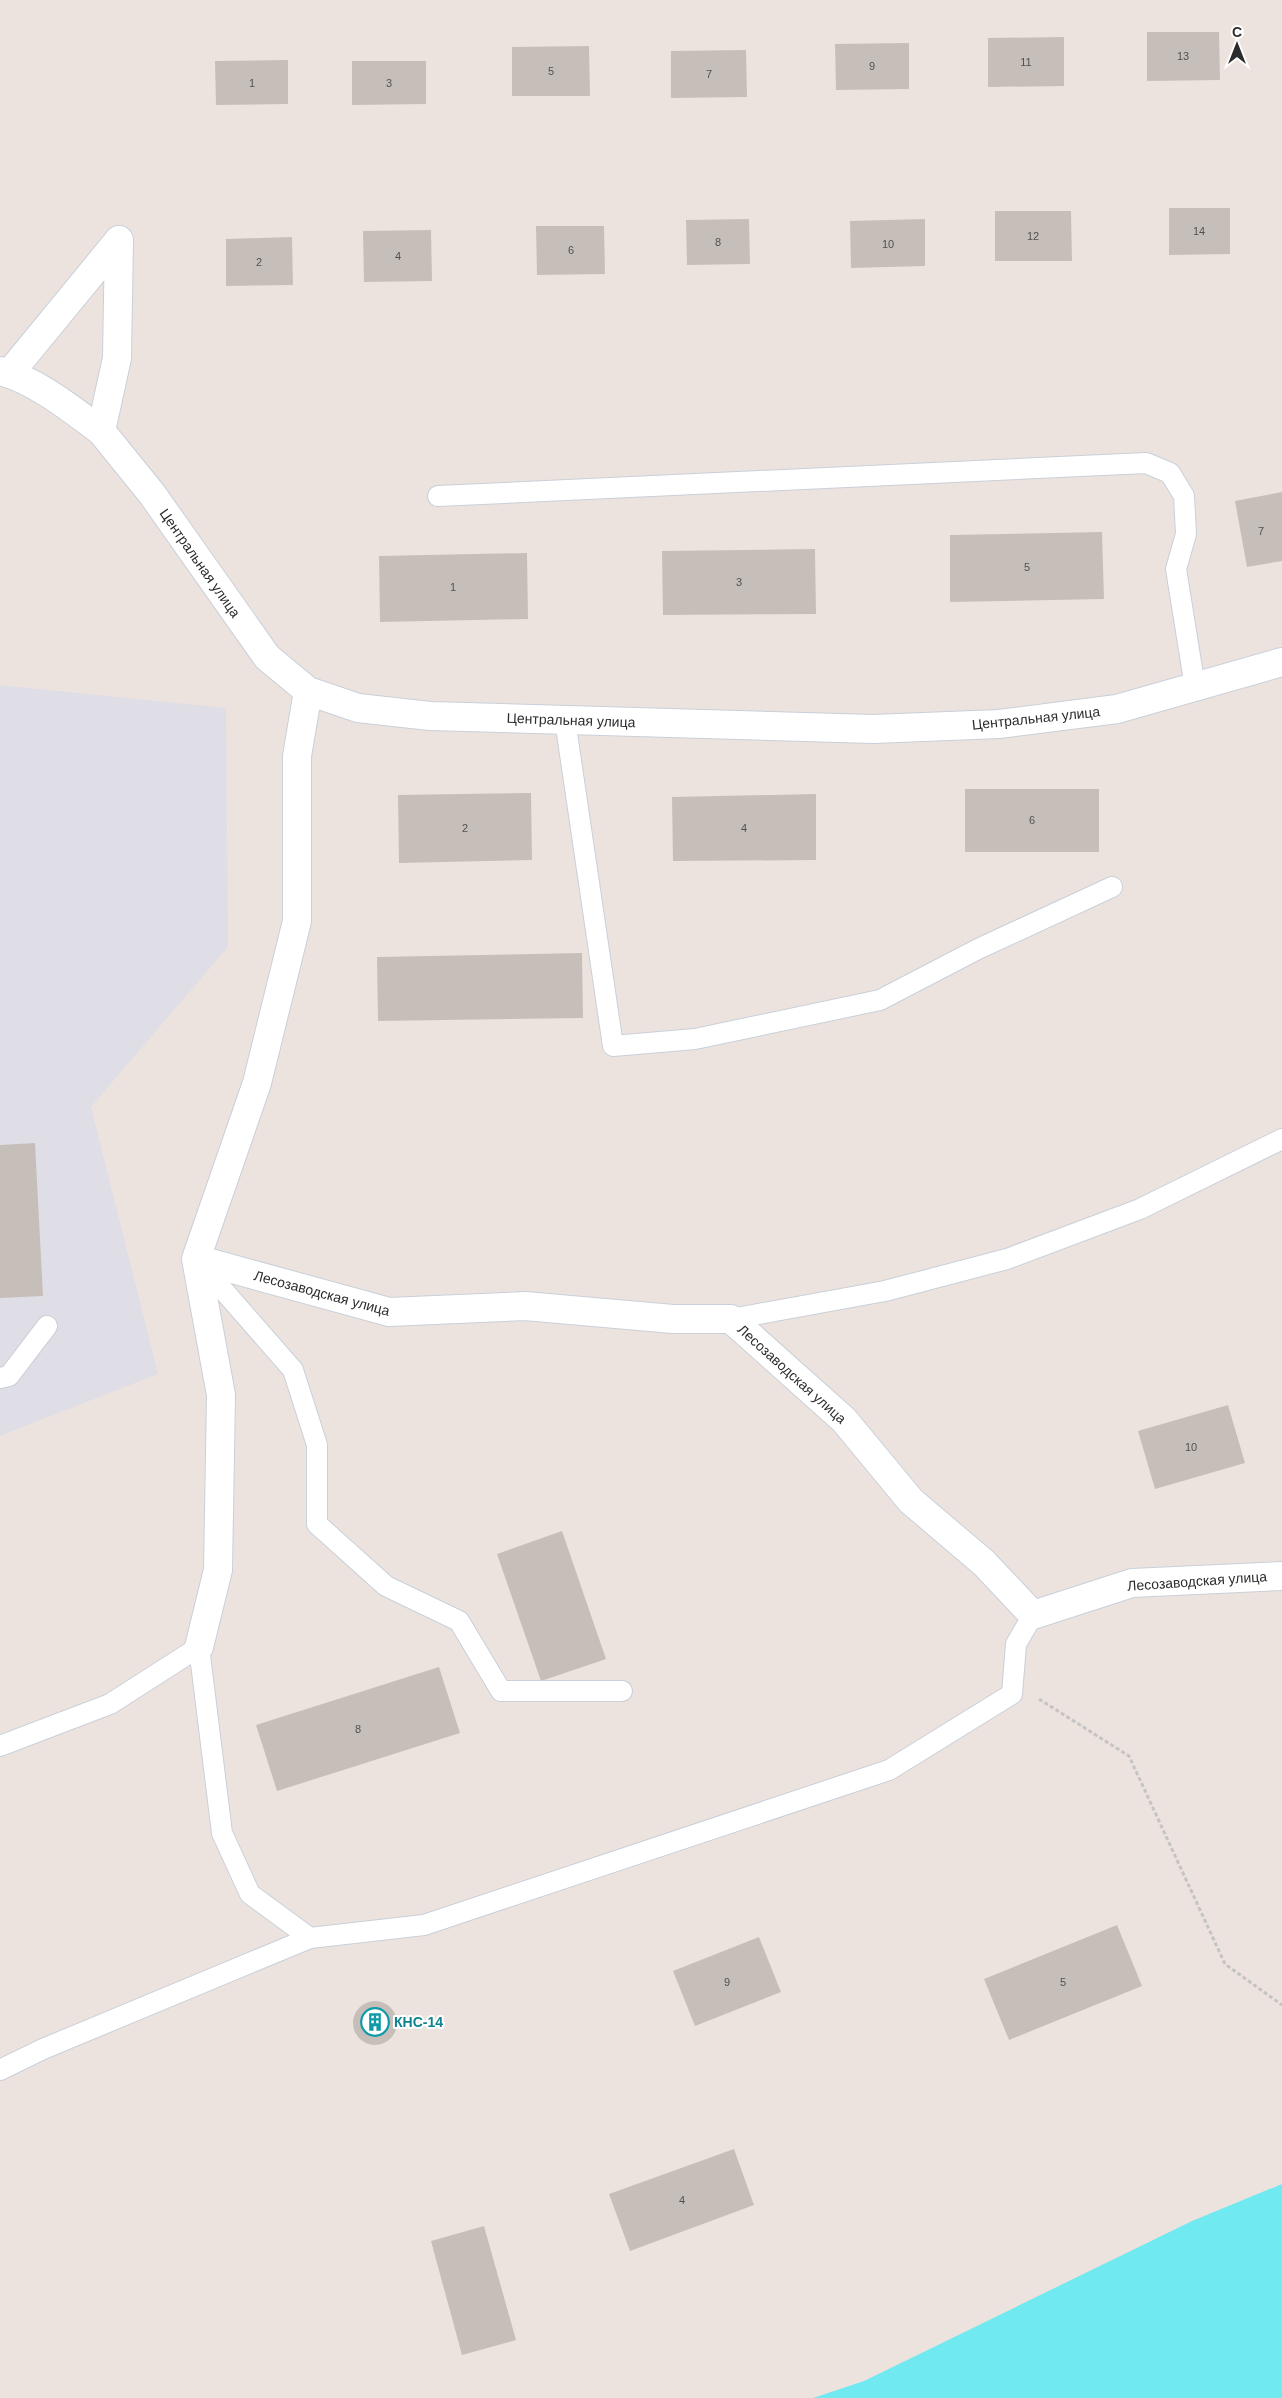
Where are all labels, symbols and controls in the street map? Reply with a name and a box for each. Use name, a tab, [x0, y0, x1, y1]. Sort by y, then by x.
north arrow	[1212, 20, 1262, 70]
text: С	[1232, 24, 1242, 40]
house number: 13	[1177, 50, 1189, 62]
house number: 11	[1020, 56, 1032, 68]
house number: 9	[869, 60, 875, 72]
house number: 5	[548, 65, 554, 77]
house number: 7	[706, 68, 712, 80]
house number: 1	[249, 77, 255, 89]
house number: 3	[386, 77, 392, 89]
house number: 14	[1193, 225, 1205, 237]
house number: 12	[1027, 230, 1039, 242]
house number: 8	[715, 236, 721, 248]
house number: 10	[882, 238, 894, 250]
house number: 6	[568, 244, 574, 256]
house number: 4	[395, 250, 401, 262]
house number: 2	[256, 256, 262, 268]
street label: Центральная улица	[157, 506, 244, 621]
house number: 7	[1258, 525, 1264, 537]
house number: 5	[1024, 561, 1030, 573]
house number: 3	[736, 576, 742, 588]
house number: 1	[450, 581, 456, 593]
street label: Центральная улица	[971, 703, 1101, 733]
street label: Центральная улица	[506, 710, 636, 730]
house number: 6	[1029, 814, 1035, 826]
house number: 2	[462, 822, 468, 834]
house number: 4	[741, 822, 747, 834]
street label: Лесозаводская улица	[252, 1267, 392, 1319]
street label: Лесозаводская улица	[735, 1321, 850, 1427]
house number: 10	[1185, 1441, 1197, 1453]
street label: Лесозаводская улица	[1127, 1568, 1268, 1594]
house number: 8	[355, 1723, 361, 1735]
house number: 9	[724, 1976, 730, 1988]
house number: 5	[1060, 1976, 1066, 1988]
building icon: КНС-14	[360, 2007, 390, 2037]
place label: КНС-14	[394, 2014, 443, 2030]
house number: 4	[679, 2194, 685, 2206]

